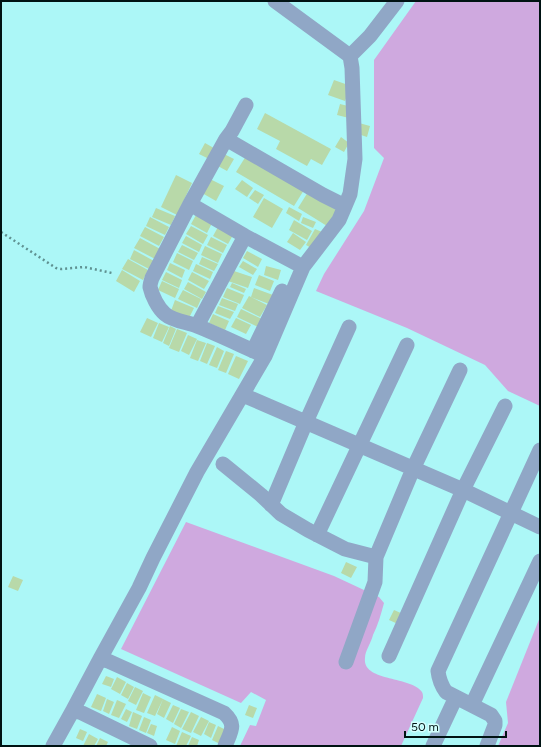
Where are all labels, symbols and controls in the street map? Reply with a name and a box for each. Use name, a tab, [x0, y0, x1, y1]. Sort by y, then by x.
scale bar	[405, 713, 506, 739]
text: 50 m	[411, 720, 439, 734]

